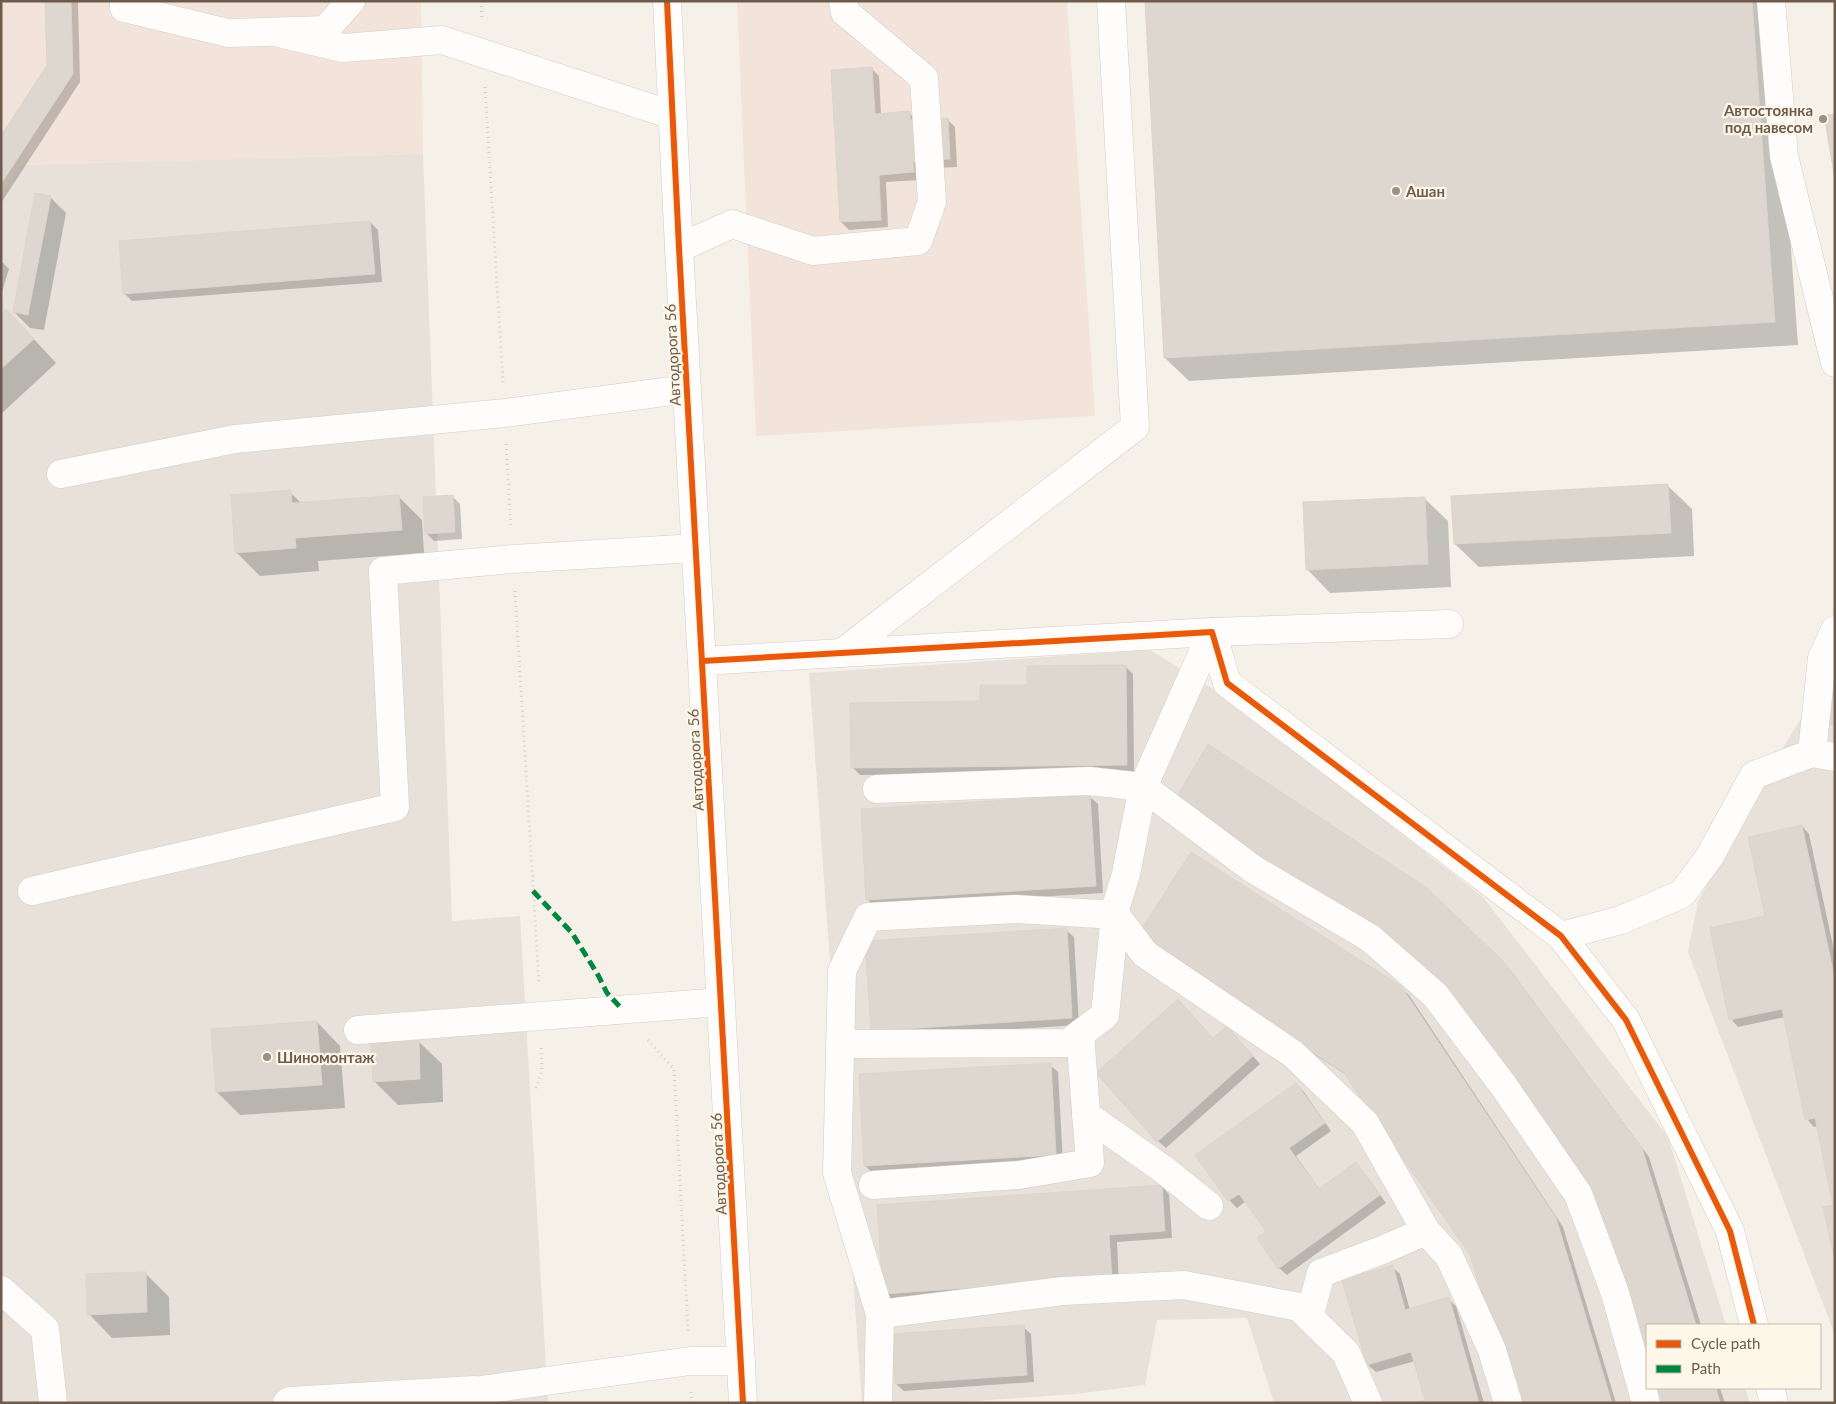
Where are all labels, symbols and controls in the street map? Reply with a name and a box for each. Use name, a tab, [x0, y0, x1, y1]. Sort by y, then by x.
place label: Автостоянка под навесом	[1723, 101, 1813, 136]
marker: Автостоянка под навесом	[1817, 113, 1829, 125]
place label: Ашан	[1405, 182, 1445, 200]
marker: Ашан	[1390, 185, 1402, 197]
street label: Автодорога 56	[660, 303, 684, 407]
street label: Автодорога 56	[683, 708, 707, 812]
place label: Шиномонтаж	[277, 1048, 375, 1066]
marker: Шиномонтаж	[261, 1051, 273, 1063]
street label: Автодорога 56	[706, 1112, 730, 1216]
legend	[1646, 1324, 1821, 1389]
text: Cycle path	[1691, 1334, 1760, 1352]
text: Path	[1691, 1359, 1721, 1377]

